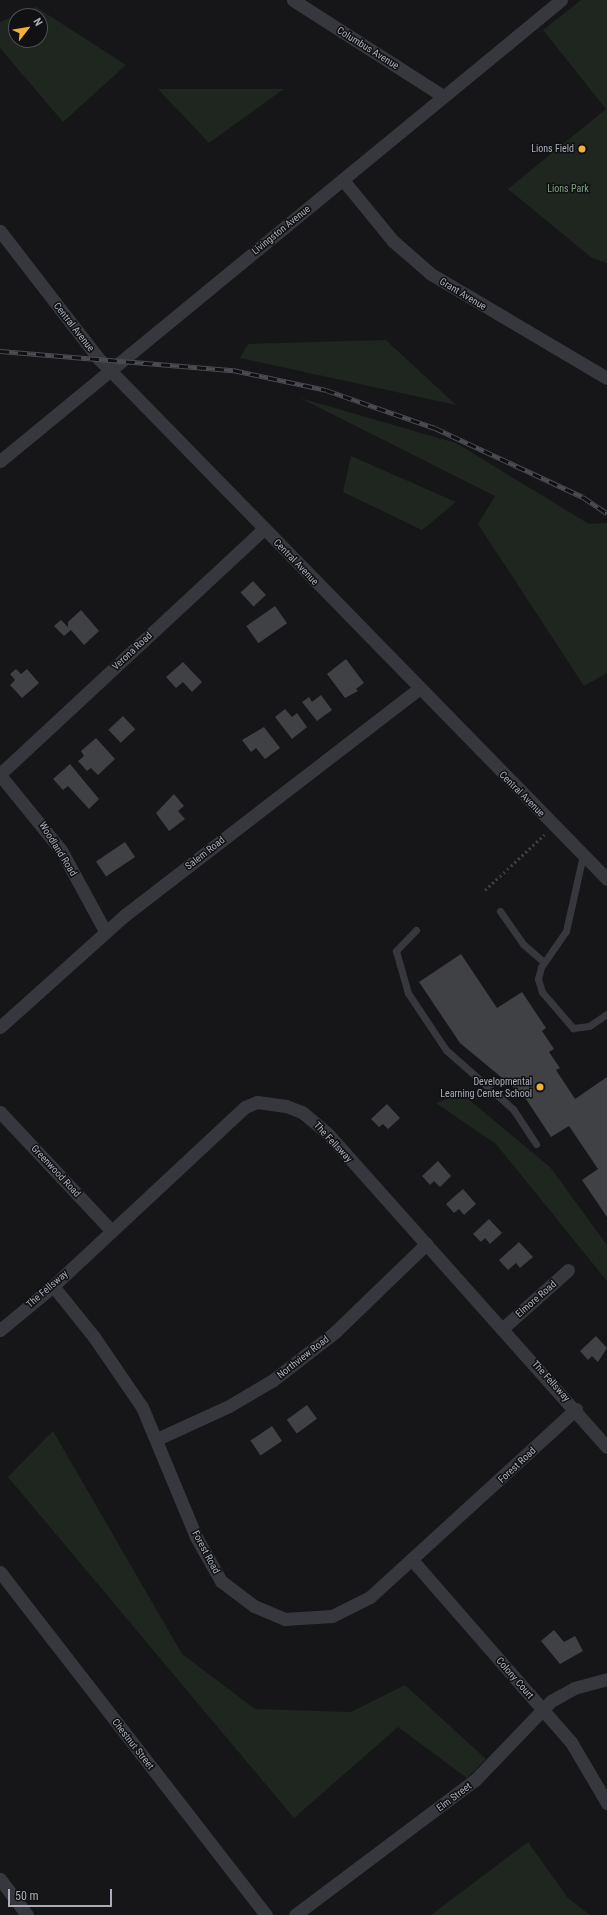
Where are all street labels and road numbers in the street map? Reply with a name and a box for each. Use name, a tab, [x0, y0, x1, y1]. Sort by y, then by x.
street label: Columbus Avenue	[335, 24, 401, 72]
street label: Livingston Avenue	[249, 203, 313, 257]
street label: Grant Avenue	[437, 275, 489, 313]
street label: Central Avenue	[51, 300, 97, 354]
street label: Central Avenue	[271, 537, 321, 587]
street label: Verona Road	[110, 630, 154, 672]
street label: Central Avenue	[497, 769, 547, 819]
street label: Woodland Road	[37, 820, 79, 878]
street label: Salem Road	[183, 834, 227, 872]
street label: The Fellsway	[311, 1119, 355, 1165]
street label: Greenwood Road	[29, 1142, 83, 1200]
street label: The Fellsway	[24, 1268, 70, 1310]
street label: Elmore Road	[513, 1278, 559, 1320]
street label: Northview Road	[275, 1333, 331, 1381]
street label: The Fellsway	[529, 1358, 573, 1404]
street label: Forest Road	[496, 1444, 538, 1486]
street label: Forest Road	[190, 1528, 222, 1576]
street label: Colony Court	[494, 1655, 536, 1701]
street label: Chestnut Street	[109, 1716, 157, 1772]
street label: Elm Street	[434, 1780, 474, 1814]

